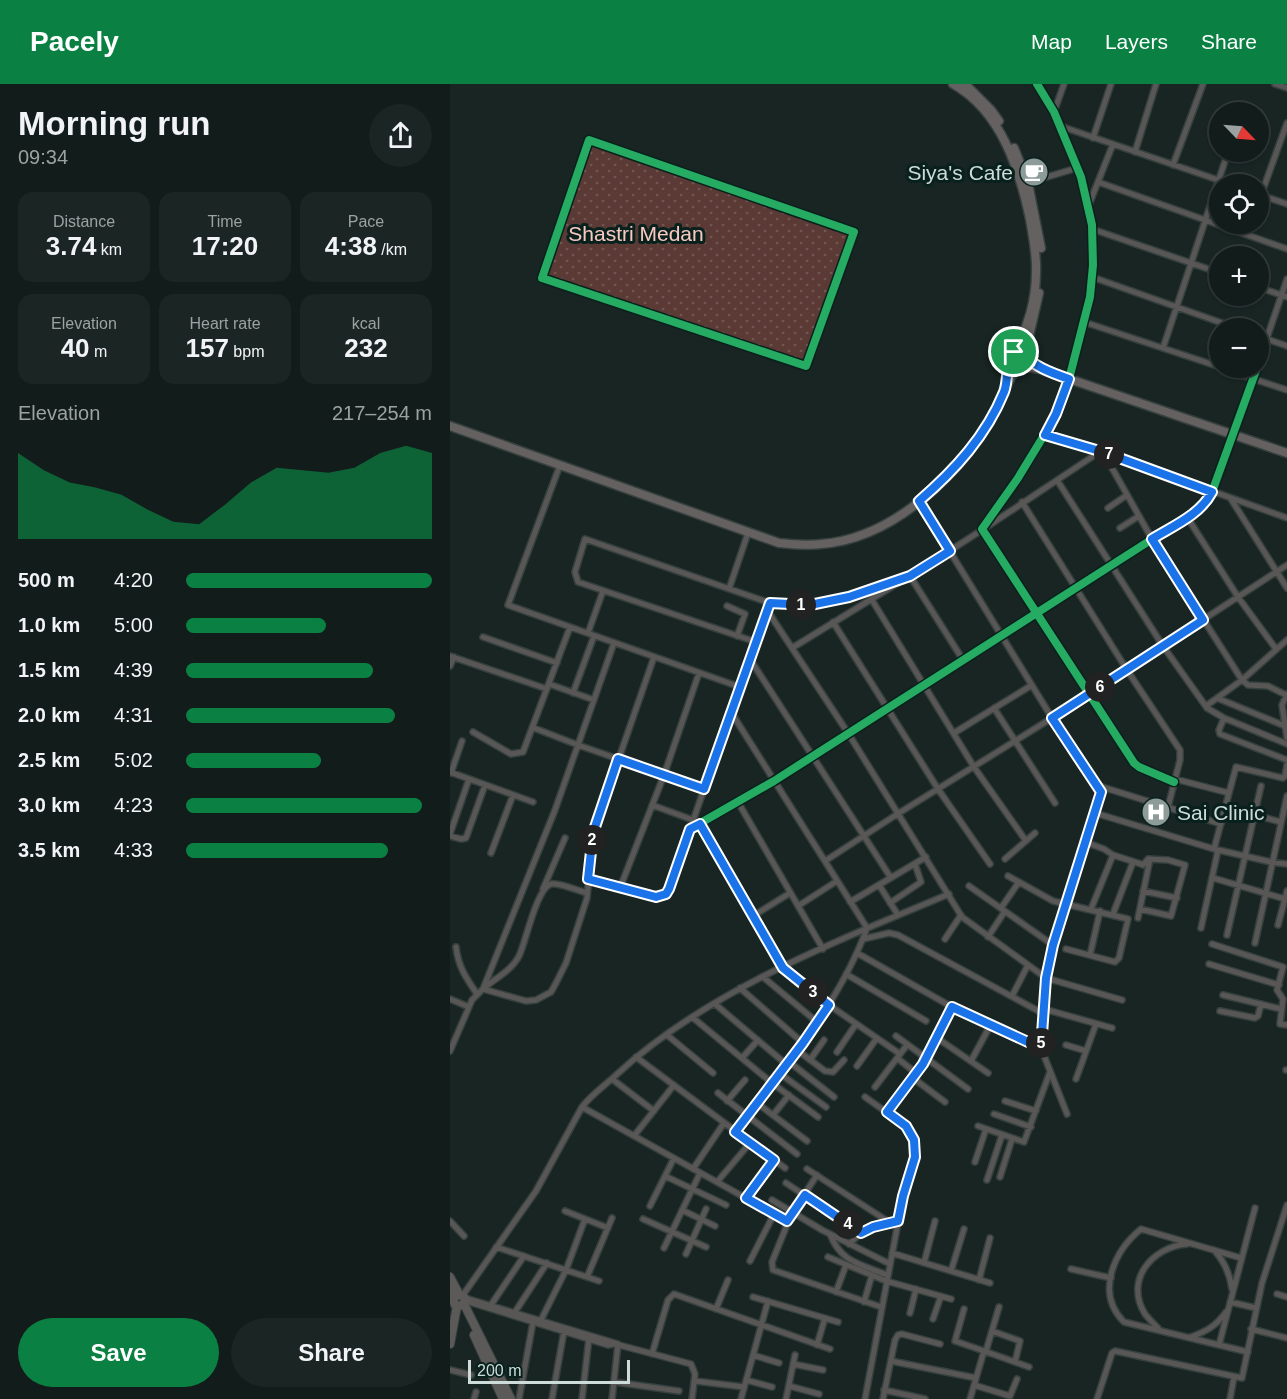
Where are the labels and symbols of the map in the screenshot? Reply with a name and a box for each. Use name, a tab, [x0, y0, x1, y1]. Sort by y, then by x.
north arrow	[1209, 102, 1269, 162]
cafe icon: Siya's Cafe	[1018, 156, 1050, 188]
place label: Siya's Cafe	[907, 161, 1013, 184]
park label: Shastri Medan	[568, 222, 704, 245]
pin	[988, 326, 1039, 377]
pin: 7	[1094, 439, 1124, 469]
pin: 1	[786, 590, 816, 620]
pin: 6	[1085, 672, 1115, 702]
hospital icon: Sai Clinic	[1140, 796, 1172, 828]
place label: Sai Clinic	[1177, 801, 1265, 824]
pin: 2	[577, 825, 607, 855]
pin: 3	[798, 977, 828, 1007]
pin: 5	[1026, 1028, 1056, 1058]
pin: 4	[833, 1209, 863, 1239]
scale bar	[468, 1357, 630, 1384]

